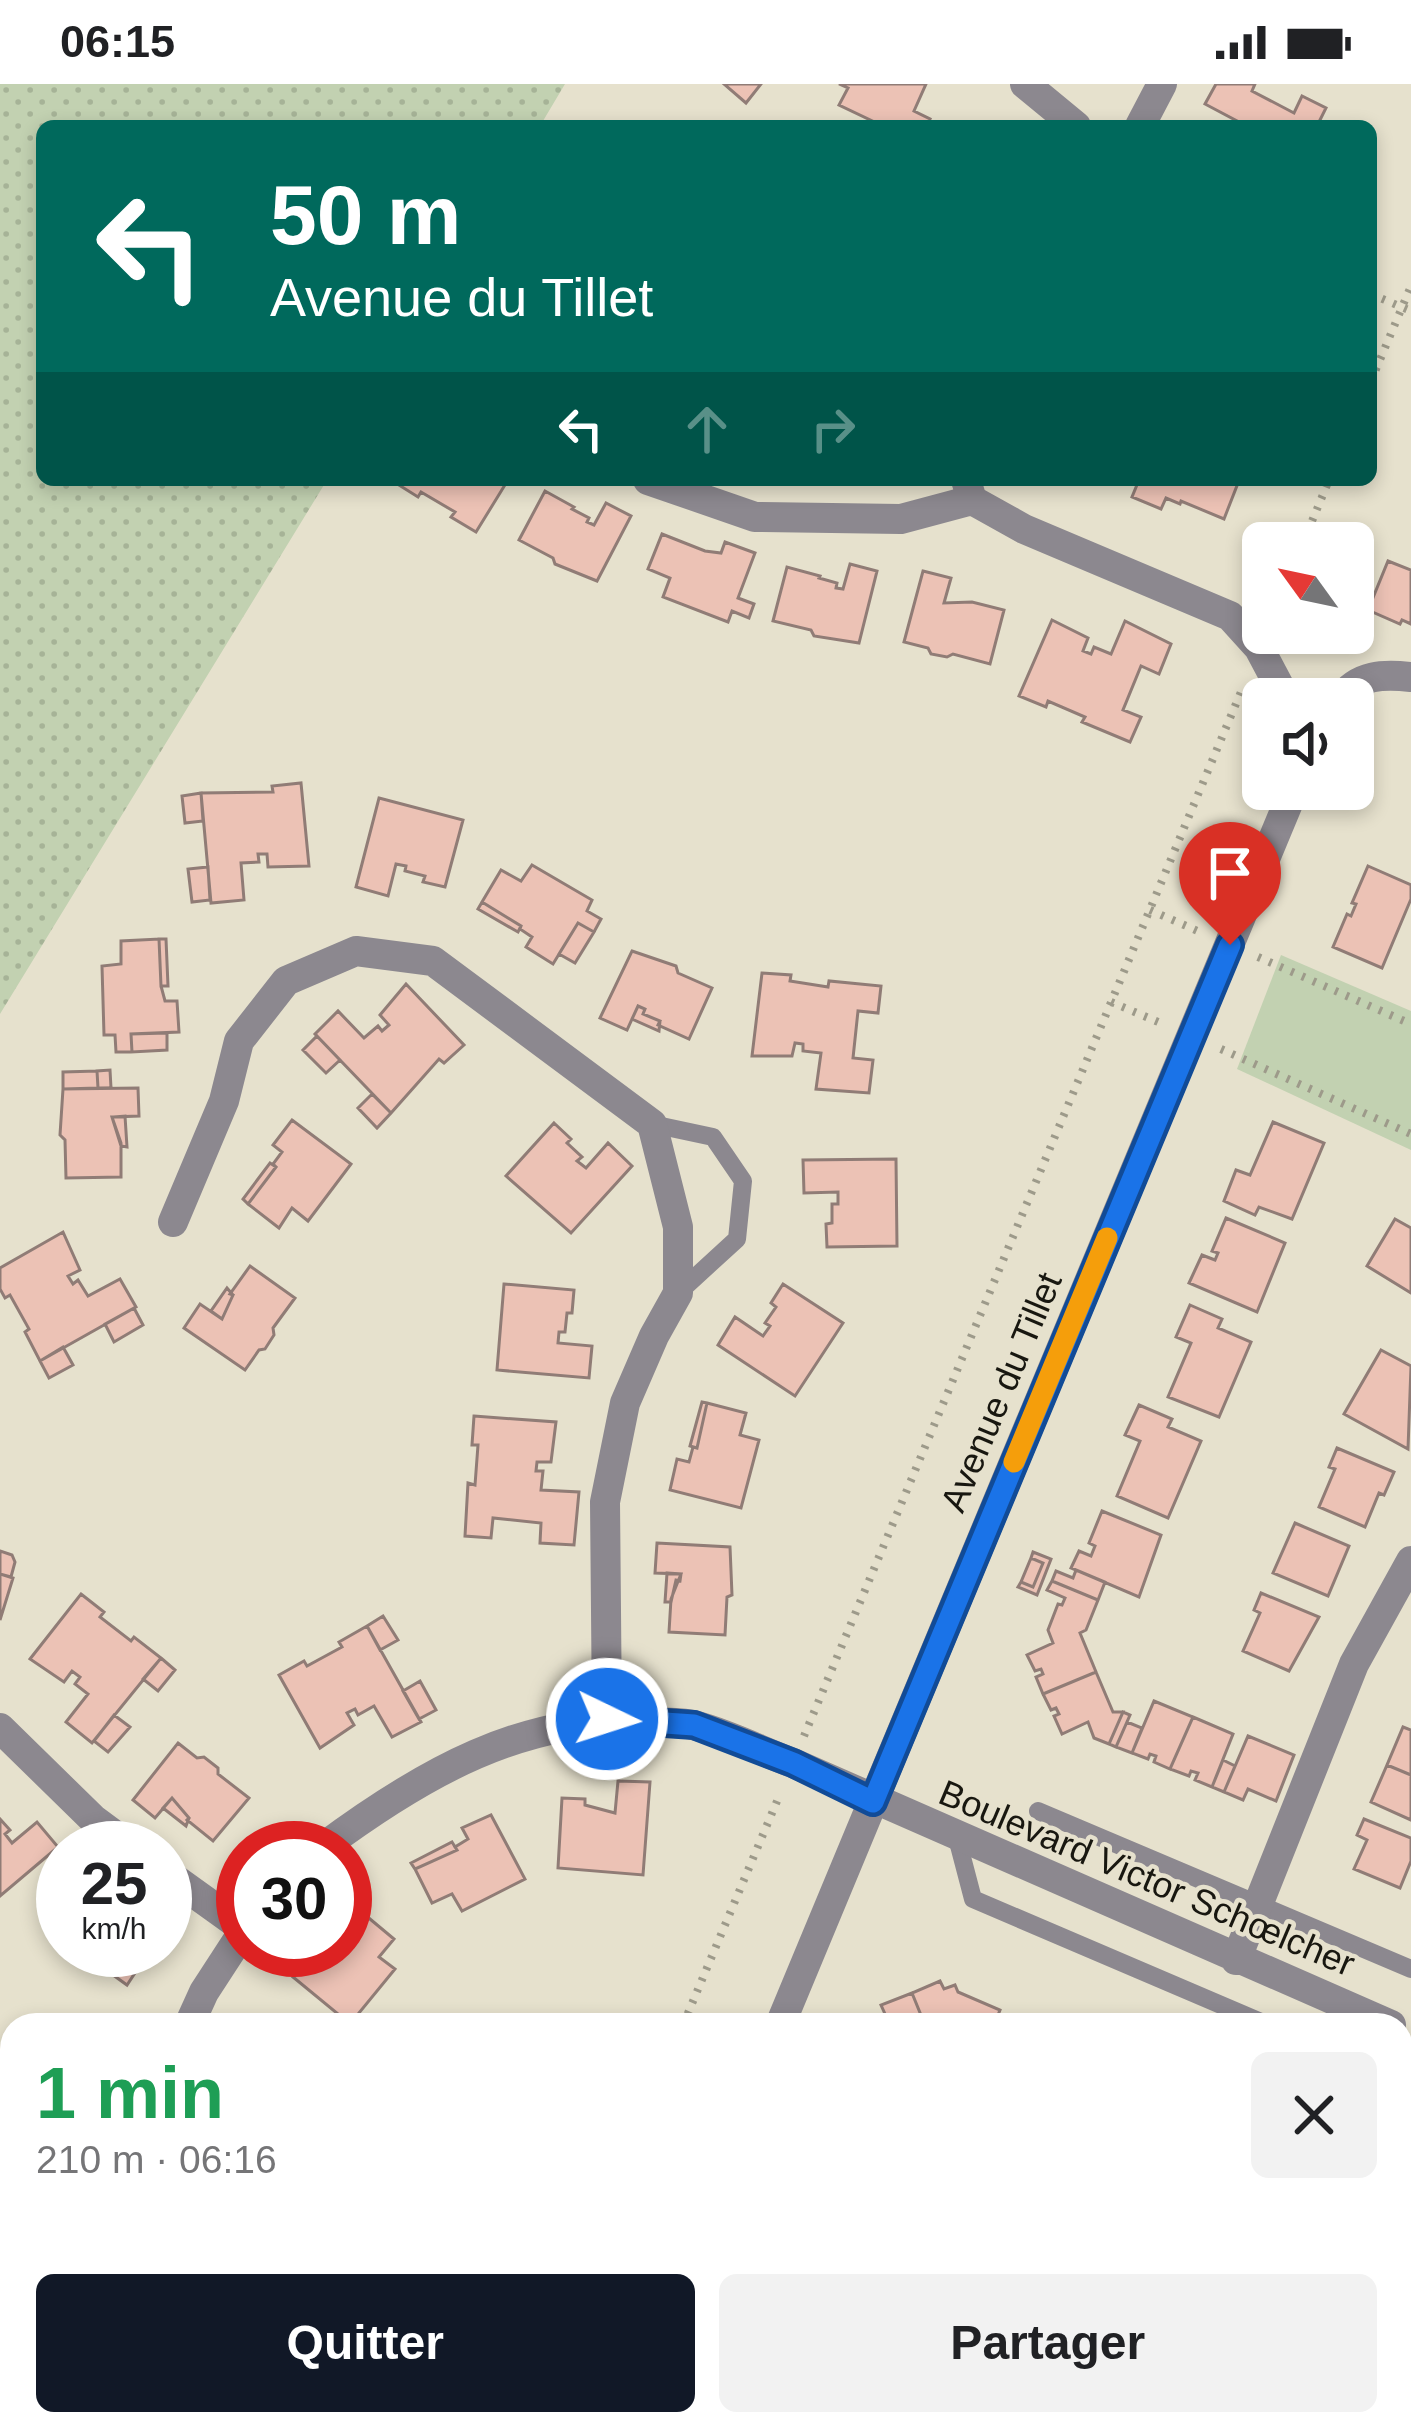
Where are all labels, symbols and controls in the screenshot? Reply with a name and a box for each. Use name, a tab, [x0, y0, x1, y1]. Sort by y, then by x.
text: 06:15	[60, 16, 175, 67]
icon: left	[72, 168, 228, 324]
text: 50 m	[270, 168, 461, 262]
text: Avenue du Tillet	[270, 267, 653, 327]
icon: left	[548, 396, 614, 462]
icon: ahead	[674, 396, 740, 462]
icon: right	[800, 396, 866, 462]
north arrow	[1242, 522, 1374, 654]
map controls	[1242, 522, 1374, 810]
button: sound	[1242, 678, 1374, 810]
pin	[1179, 822, 1281, 945]
icon: arrive	[1197, 840, 1263, 906]
street label: Avenue du Tillet	[932, 1266, 1070, 1518]
position arrow	[544, 1656, 670, 1782]
street label: Boulevard Victor Schœlcher	[933, 1772, 1361, 1984]
speed limit sign: 30	[216, 1821, 372, 1977]
text: 25	[81, 1850, 147, 1917]
text: km/h	[81, 1912, 147, 1945]
button: close	[1251, 2052, 1377, 2178]
text: 1 min	[36, 2053, 224, 2133]
text: 210 m · 06:16	[36, 2138, 277, 2181]
button: Quitter	[36, 2274, 695, 2412]
button: Partager	[719, 2274, 1377, 2412]

